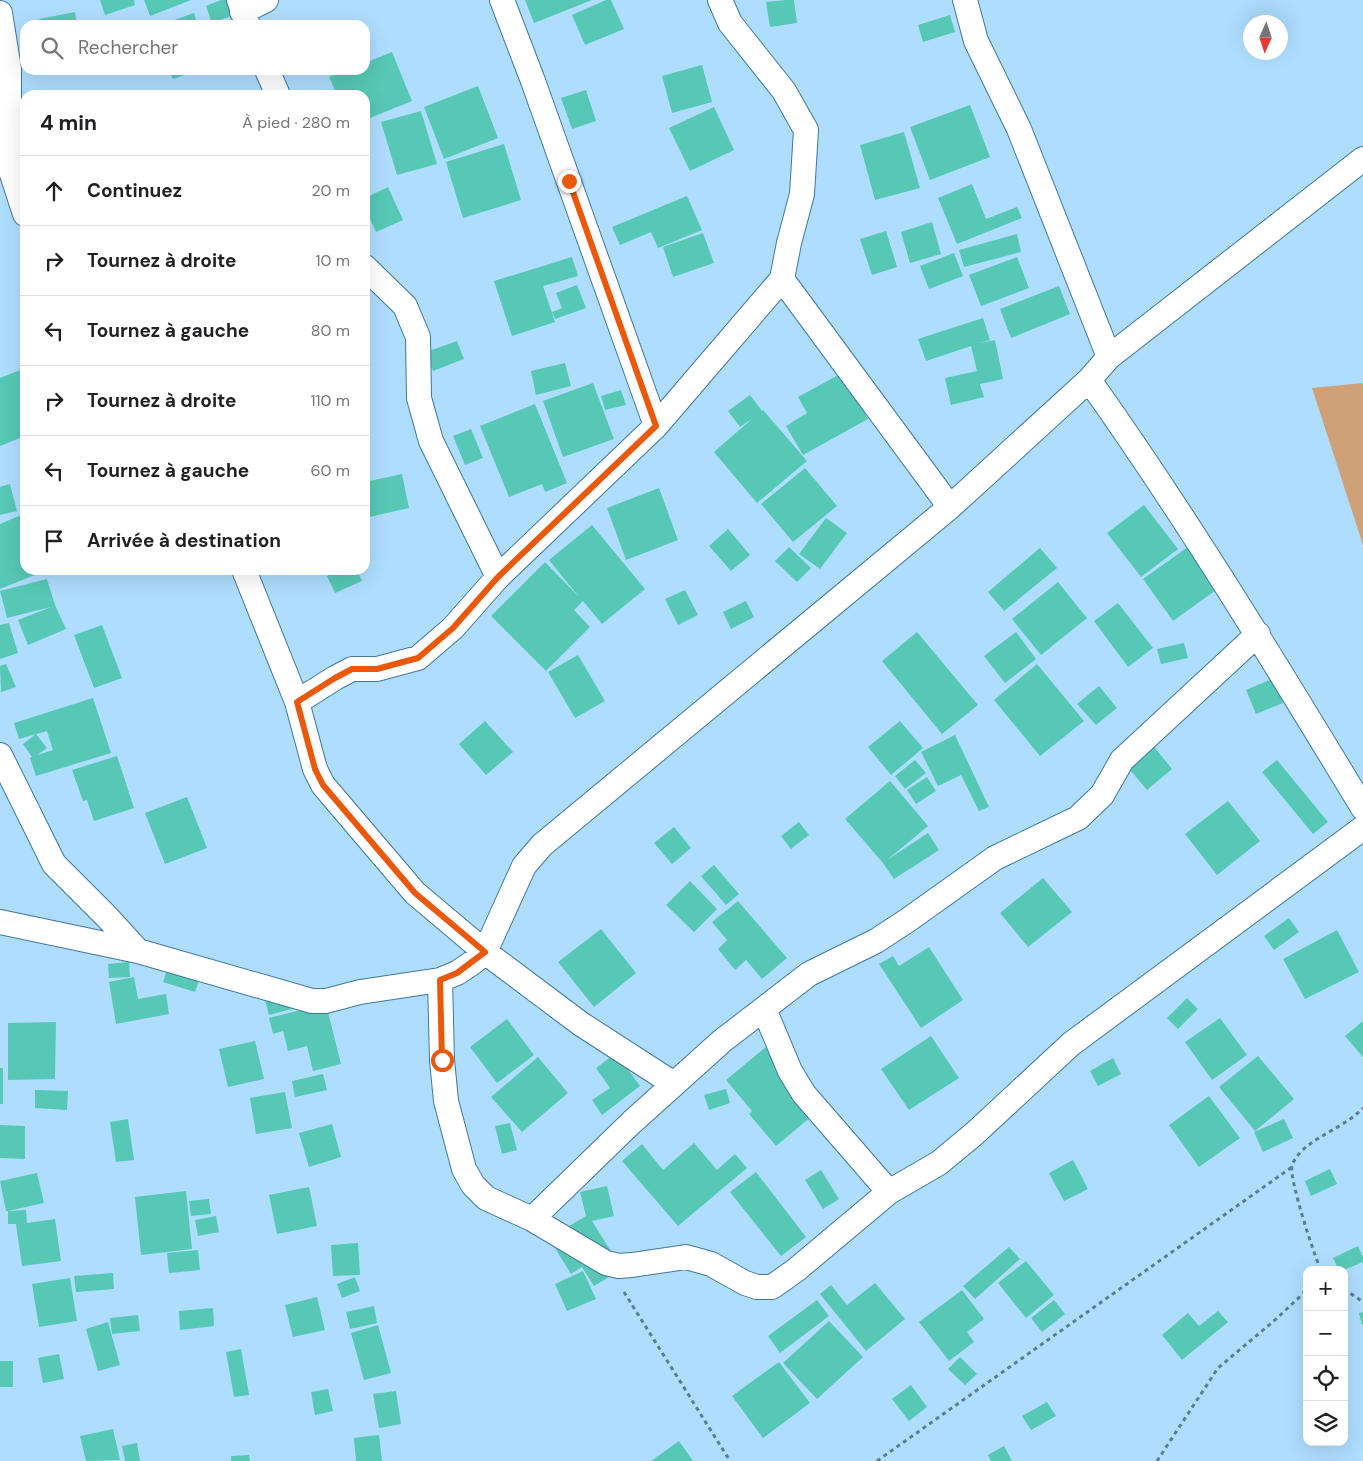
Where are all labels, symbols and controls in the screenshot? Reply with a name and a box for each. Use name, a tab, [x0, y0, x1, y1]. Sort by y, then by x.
north arrow	[1243, 15, 1288, 60]
search box	[20, 20, 370, 75]
icon: search	[38, 34, 66, 62]
text: Rechercher	[78, 35, 178, 60]
text: 4 min	[40, 109, 97, 137]
text: À pied · 280 m	[242, 112, 350, 133]
route end	[558, 170, 581, 193]
icon: ahead	[40, 177, 68, 205]
text: Continuez	[87, 178, 182, 203]
text: 20 m	[311, 180, 350, 201]
icon: right	[40, 247, 68, 275]
text: Tournez à droite	[87, 248, 237, 273]
text: 10 m	[316, 250, 350, 271]
icon: left	[40, 317, 68, 345]
text: Tournez à gauche	[87, 318, 249, 343]
text: 80 m	[311, 320, 350, 341]
icon: right	[40, 387, 68, 415]
text: Tournez à droite	[87, 388, 237, 413]
text: 110 m	[311, 390, 350, 411]
icon: left	[40, 457, 68, 485]
text: Tournez à gauche	[87, 458, 249, 483]
text: 60 m	[310, 460, 350, 481]
icon: arrive	[40, 527, 68, 555]
text: Arrivée à destination	[87, 528, 281, 553]
route start	[431, 1049, 454, 1072]
map controls	[1303, 1266, 1348, 1446]
button: +	[1303, 1266, 1348, 1311]
button: −	[1303, 1311, 1348, 1356]
button: locate	[1303, 1356, 1348, 1401]
button: layers	[1303, 1401, 1348, 1446]

